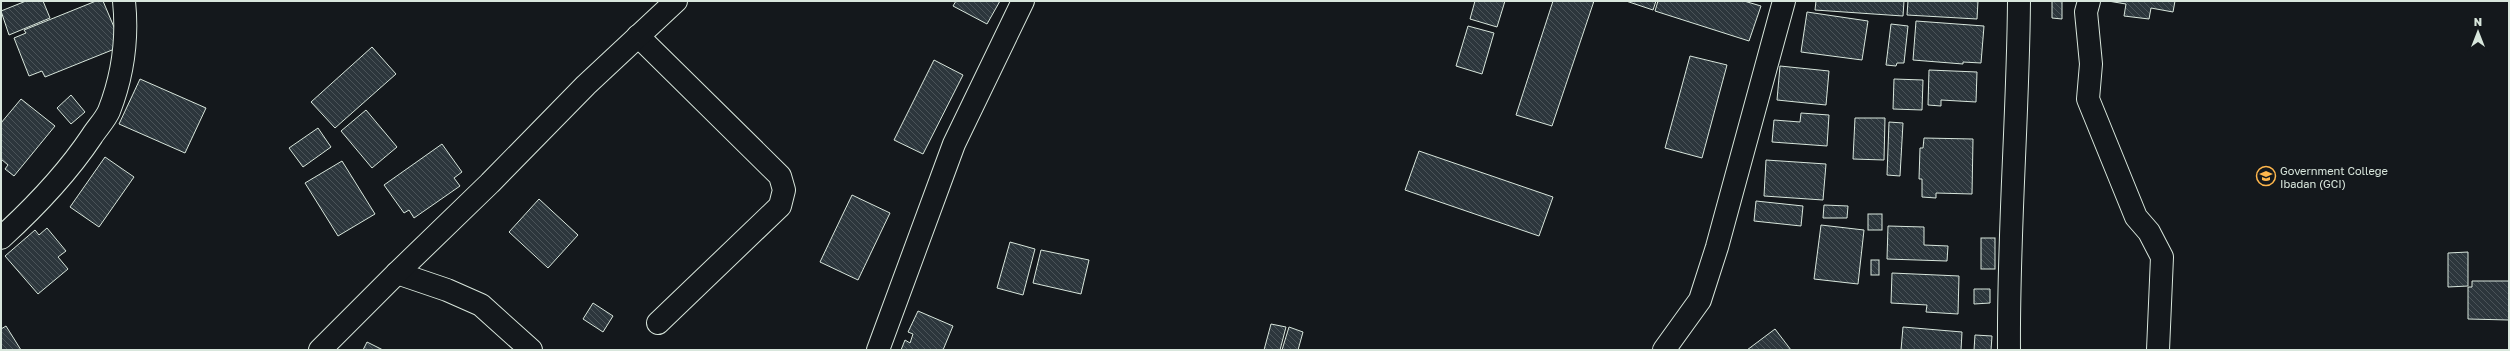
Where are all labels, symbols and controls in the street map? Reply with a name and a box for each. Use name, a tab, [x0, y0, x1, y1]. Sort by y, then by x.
north arrow	[2458, 12, 2498, 52]
text: N	[2474, 15, 2482, 28]
place label: Government College Ibadan (GCI)	[2280, 164, 2388, 190]
school or university icon: Government College Ibadan (GCI)	[2255, 165, 2277, 187]

